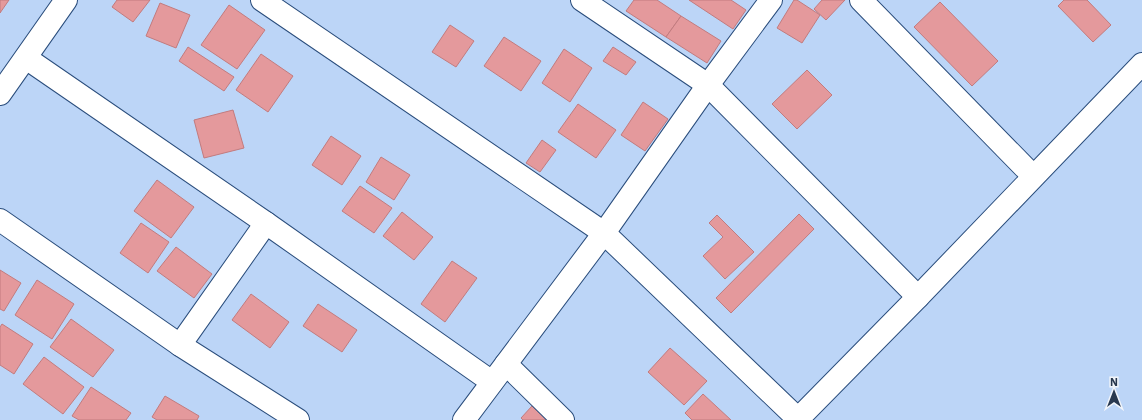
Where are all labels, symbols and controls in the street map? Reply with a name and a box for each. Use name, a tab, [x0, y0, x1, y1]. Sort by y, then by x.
north arrow	[1094, 372, 1134, 412]
text: N	[1110, 375, 1118, 389]

